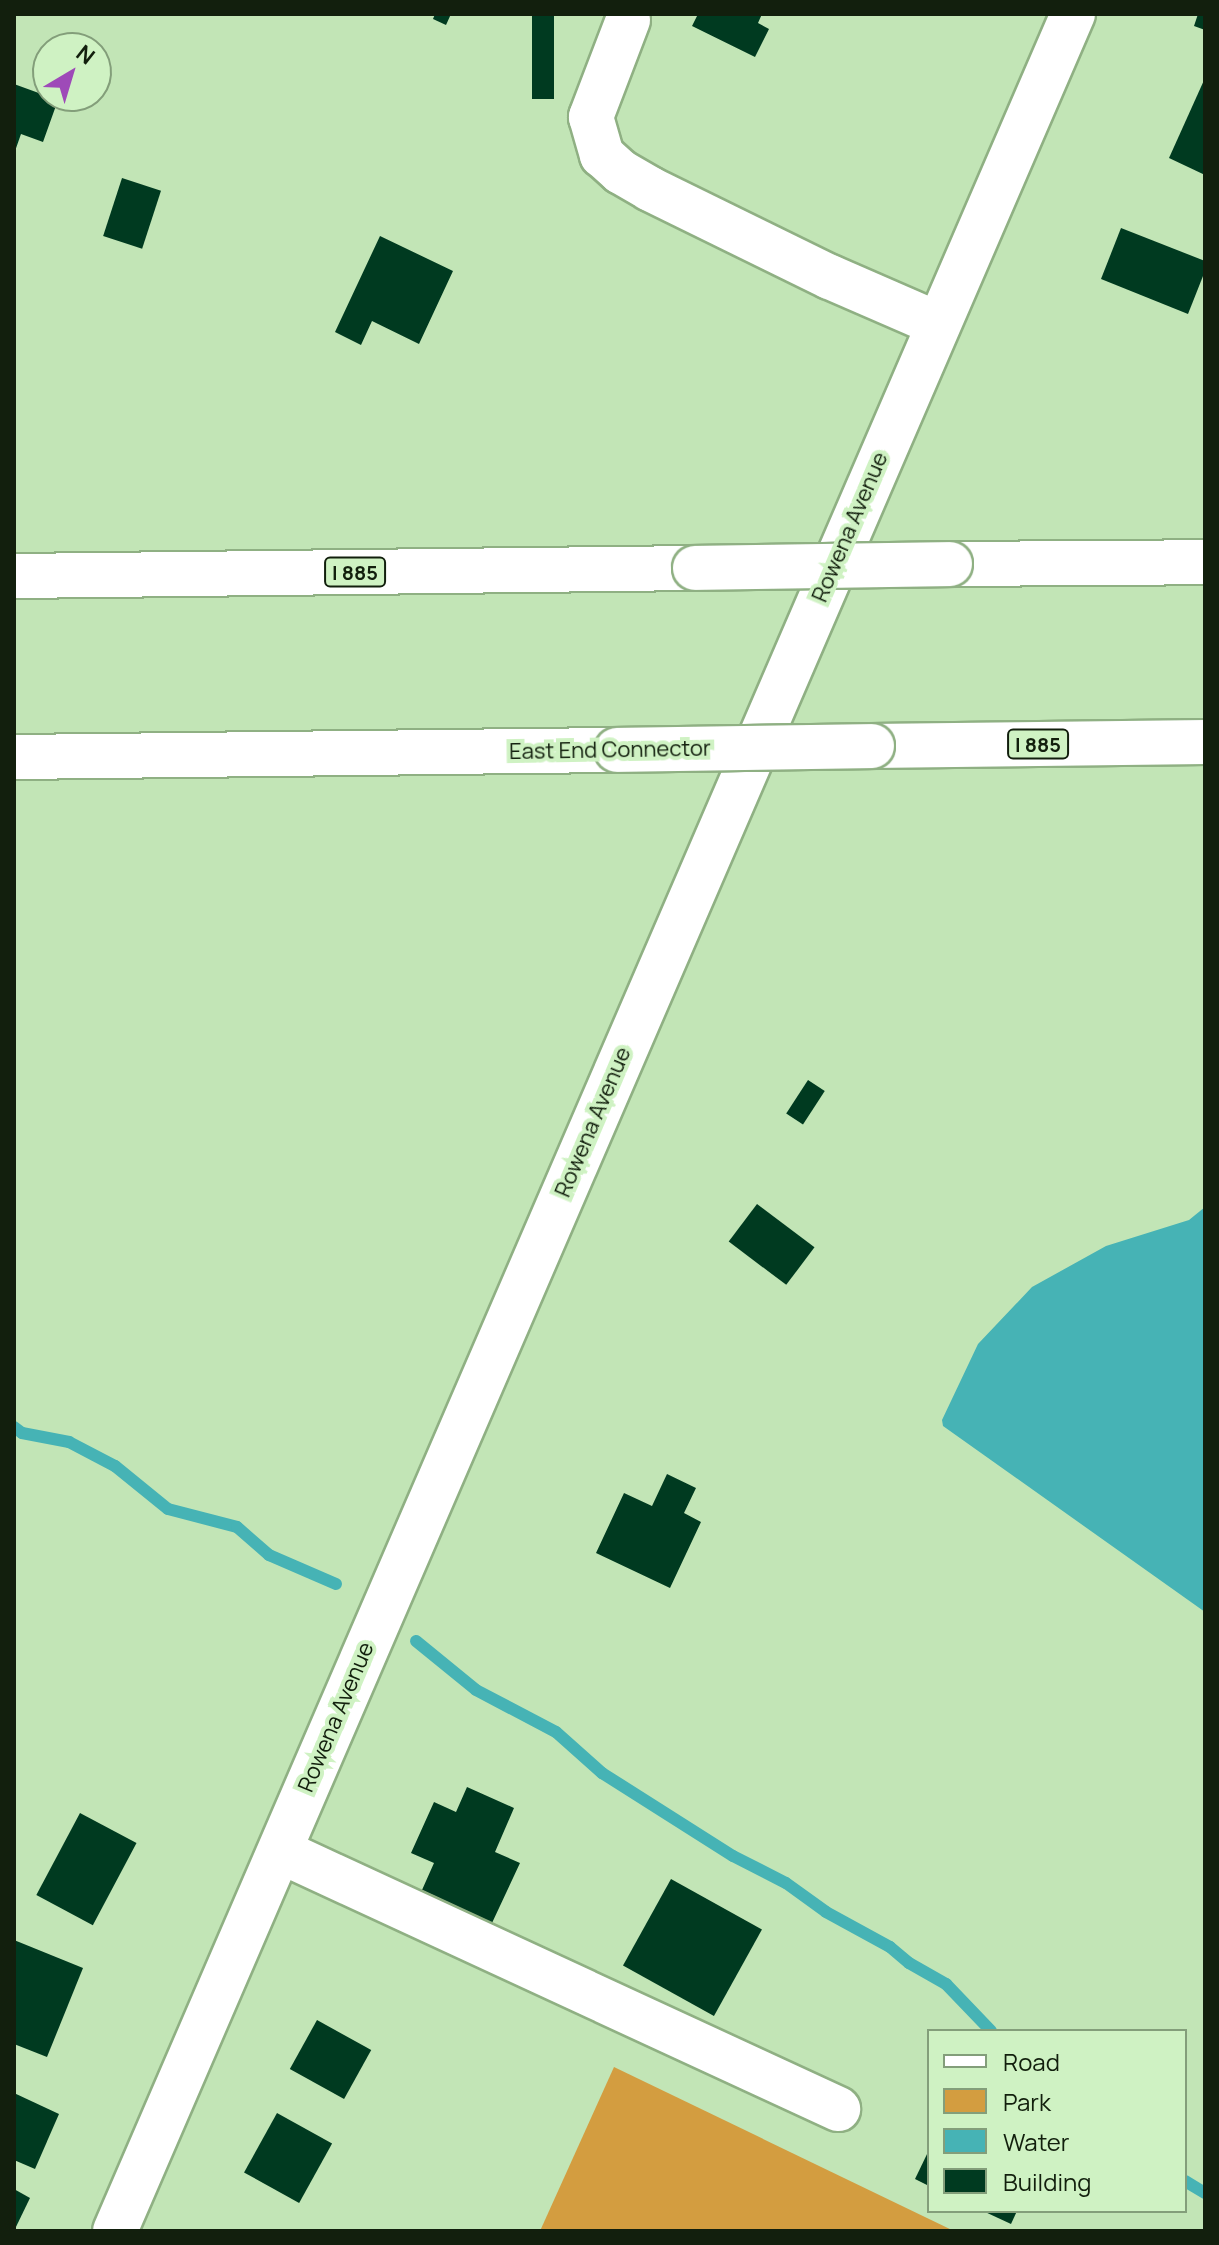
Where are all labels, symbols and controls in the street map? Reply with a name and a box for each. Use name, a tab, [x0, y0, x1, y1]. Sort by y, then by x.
north arrow	[32, 32, 112, 112]
text: N	[70, 38, 101, 71]
street label: Rowena Avenue	[807, 448, 893, 606]
road number: I 885	[323, 556, 387, 588]
road number: I 885	[1006, 728, 1070, 760]
street label: East End Connector	[509, 735, 711, 765]
street label: Rowena Avenue	[550, 1043, 636, 1201]
street label: Rowena Avenue	[293, 1638, 379, 1796]
legend	[927, 2029, 1187, 2213]
text: Road	[1003, 2045, 1060, 2078]
text: Park	[1003, 2085, 1051, 2118]
text: Water	[1003, 2125, 1070, 2158]
text: Building	[1003, 2165, 1091, 2198]

